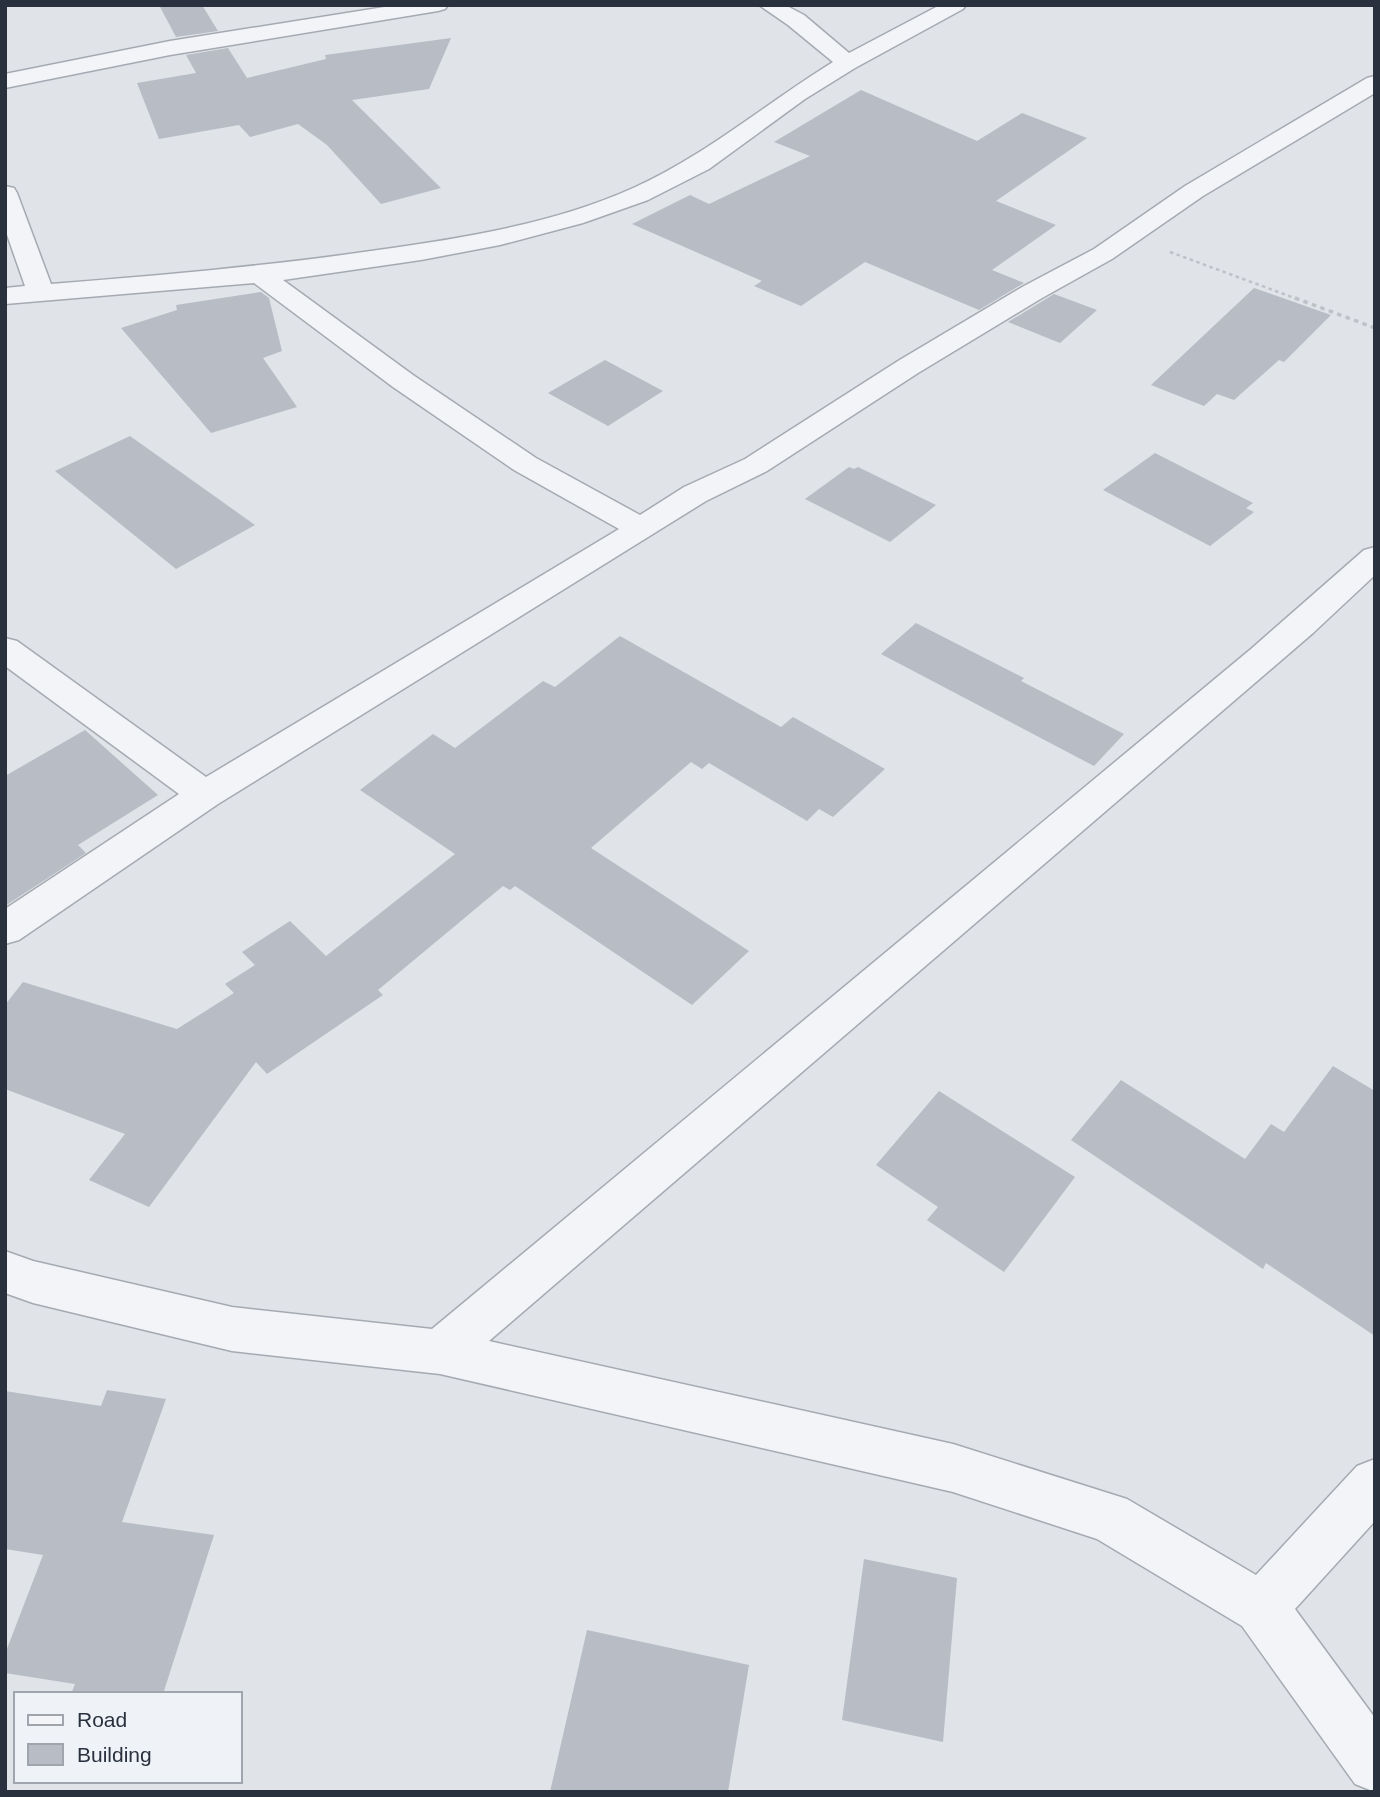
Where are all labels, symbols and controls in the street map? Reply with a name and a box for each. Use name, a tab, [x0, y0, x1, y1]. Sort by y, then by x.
legend	[14, 1692, 242, 1783]
text: Road	[77, 1708, 127, 1731]
text: Building	[77, 1743, 152, 1766]

